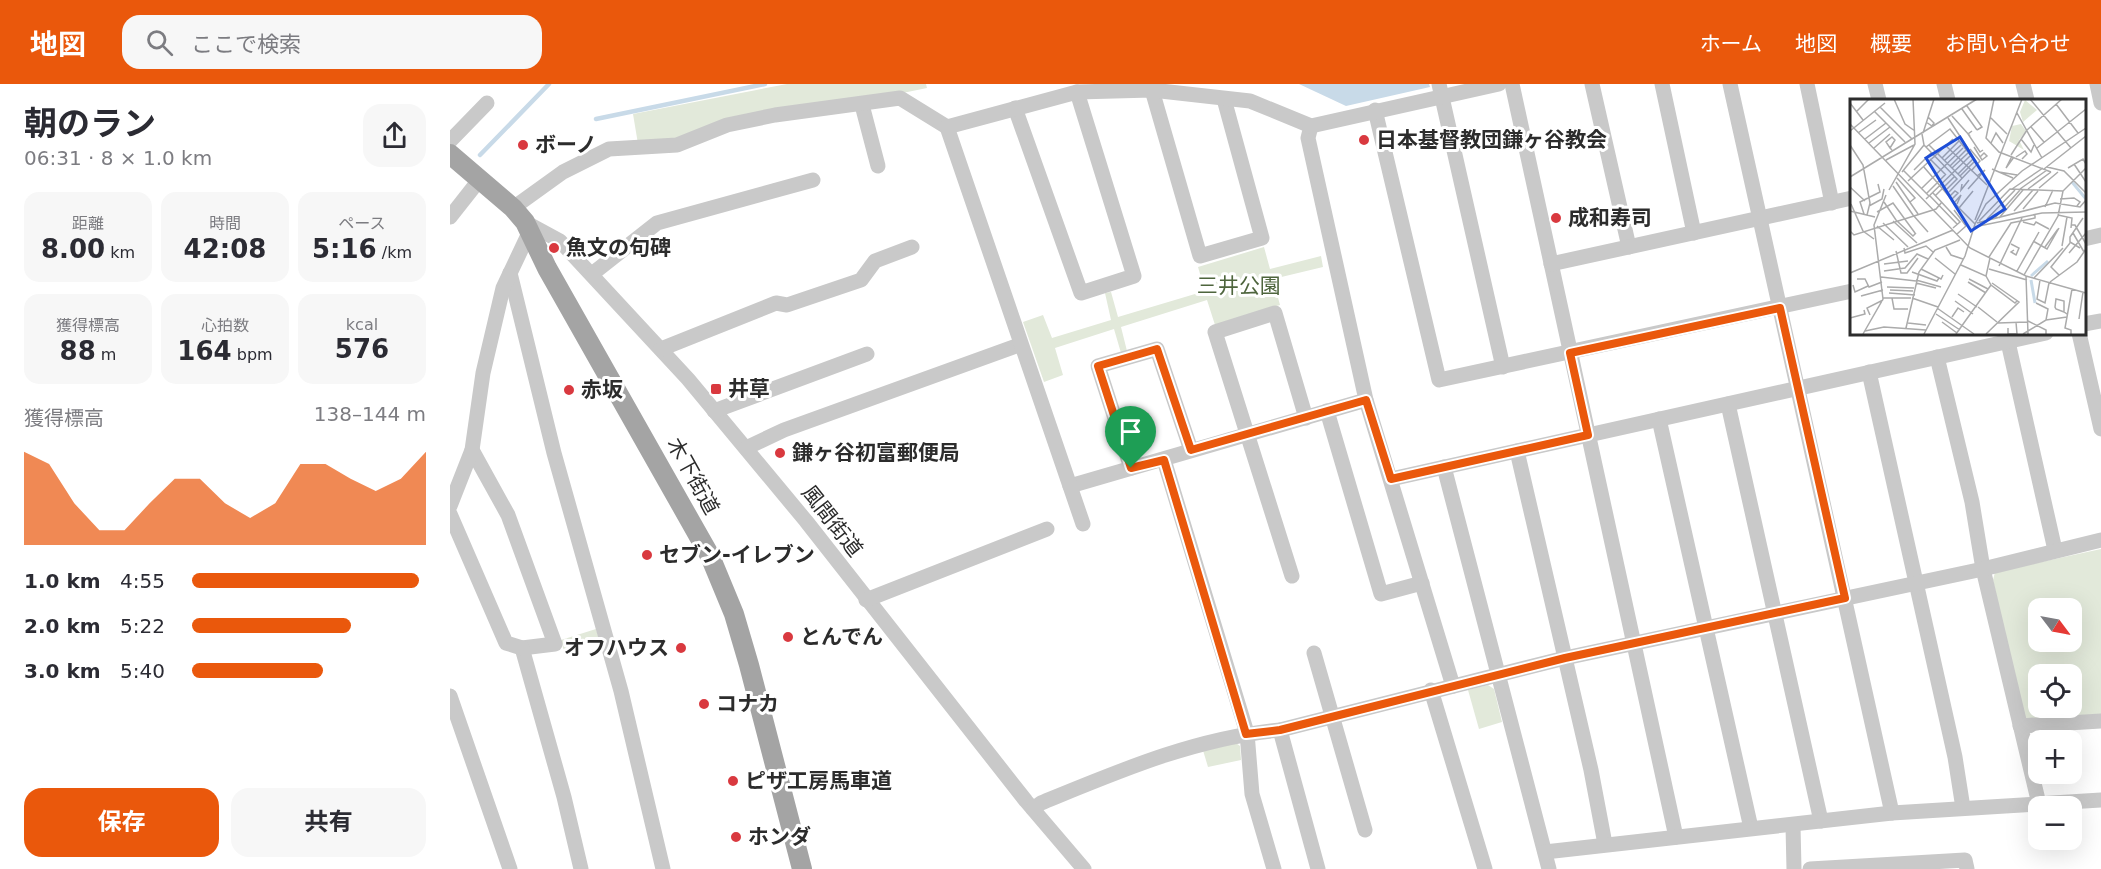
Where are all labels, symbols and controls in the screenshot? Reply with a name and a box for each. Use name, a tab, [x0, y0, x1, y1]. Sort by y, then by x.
search box	[122, 15, 542, 69]
icon: search	[143, 26, 176, 59]
text: 地図	[30, 28, 86, 61]
text: ここで検索	[191, 32, 301, 57]
text: ホーム	[1700, 32, 1762, 56]
text: 地図	[1795, 32, 1837, 56]
text: 概要	[1870, 32, 1912, 56]
text: お問い合わせ	[1945, 32, 2071, 56]
inset map	[1850, 99, 2086, 334]
text: 朝のラン	[24, 104, 156, 143]
button: share	[363, 104, 426, 167]
place label: 日本基督教団鎌ヶ谷教会	[1376, 128, 1607, 152]
place label: ボーノ	[535, 133, 597, 157]
marker: 日本基督教団鎌ヶ谷教会	[1357, 133, 1371, 147]
marker: ボーノ	[516, 138, 530, 152]
text: 06:31 · 8 × 1.0 km	[24, 146, 212, 170]
place label: 成和寿司	[1568, 206, 1652, 230]
marker: 成和寿司	[1549, 211, 1563, 225]
text: 距離	[72, 214, 104, 233]
text: 時間	[209, 214, 241, 233]
text: ペース	[338, 214, 386, 233]
text: 8.00	[41, 234, 105, 264]
text: 42:08	[184, 234, 266, 264]
text: 5:16	[312, 234, 377, 264]
place label: 魚文の句碑	[566, 236, 671, 260]
marker: 魚文の句碑	[547, 241, 561, 255]
text: km	[105, 243, 135, 262]
text: /km	[377, 243, 412, 262]
park label: 三井公園	[1197, 274, 1281, 298]
text: kcal	[346, 315, 378, 334]
text: 獲得標高	[56, 316, 120, 335]
text: 心拍数	[201, 316, 249, 335]
text: 576	[335, 334, 389, 364]
text: 88	[60, 336, 96, 366]
text: 164	[177, 336, 232, 366]
text: m	[96, 345, 116, 364]
text: bpm	[232, 345, 273, 364]
place label: 井草	[728, 377, 770, 401]
place label: 赤坂	[581, 378, 623, 402]
marker: 井草	[709, 382, 723, 396]
marker: 赤坂	[562, 383, 576, 397]
text: 138–144 m	[314, 402, 426, 426]
text: 獲得標高	[24, 406, 104, 430]
pin	[1105, 406, 1156, 468]
icon: arrive	[1114, 415, 1147, 448]
street label: 木下街道	[662, 433, 724, 519]
place label: 鎌ヶ谷初富郵便局	[792, 441, 960, 465]
marker: 鎌ヶ谷初富郵便局	[773, 446, 787, 460]
street label: 風間街道	[797, 481, 867, 561]
place label: セブン-イレブン	[659, 543, 815, 567]
marker: セブン-イレブン	[640, 548, 654, 562]
text: 1.0 km	[24, 569, 101, 593]
text: 4:55	[120, 569, 165, 593]
north arrow	[2028, 598, 2082, 652]
map controls	[2028, 598, 2082, 850]
text: 2.0 km	[24, 614, 101, 638]
text: 5:22	[120, 614, 165, 638]
place label: とんでん	[800, 625, 883, 649]
marker: とんでん	[781, 630, 795, 644]
place label: オフハウス	[564, 636, 669, 660]
marker: オフハウス	[674, 641, 688, 655]
text: 3.0 km	[24, 659, 101, 683]
text: 5:40	[120, 659, 165, 683]
button: locate	[2028, 664, 2082, 718]
place label: コナカ	[716, 692, 779, 716]
marker: コナカ	[697, 697, 711, 711]
button: +	[2028, 730, 2082, 784]
place label: ピザ工房馬車道	[745, 769, 892, 793]
marker: ピザ工房馬車道	[726, 774, 740, 788]
button: 保存	[24, 788, 219, 857]
button: 共有	[231, 788, 426, 857]
button: −	[2028, 796, 2082, 850]
place label: ホンダ	[748, 825, 811, 849]
marker: ホンダ	[729, 830, 743, 844]

